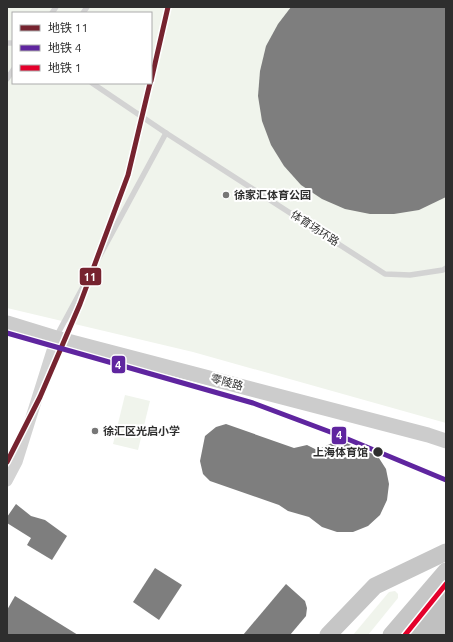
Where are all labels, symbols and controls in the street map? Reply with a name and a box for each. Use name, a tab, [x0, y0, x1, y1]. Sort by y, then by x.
legend	[12, 12, 152, 84]
text: 地铁 11	[48, 21, 88, 34]
text: 地铁 4	[48, 41, 82, 54]
text: 地铁 1	[48, 61, 82, 74]
place label: 徐家汇体育公园	[234, 189, 311, 201]
marker: 徐家汇体育公园	[221, 190, 231, 200]
street label: 体育场环路	[289, 208, 341, 248]
line badge: 11	[79, 267, 102, 286]
text: 11	[84, 271, 96, 283]
line badge: 4	[111, 355, 126, 374]
text: 4	[115, 359, 121, 371]
street label: 零陵路	[210, 372, 244, 392]
place label: 徐汇区光启小学	[103, 425, 180, 437]
marker: 徐汇区光启小学	[90, 426, 100, 436]
line badge: 4	[331, 426, 347, 445]
text: 4	[336, 429, 342, 441]
marker: 上海体育馆	[371, 445, 385, 459]
place label: 上海体育馆	[313, 446, 368, 458]

